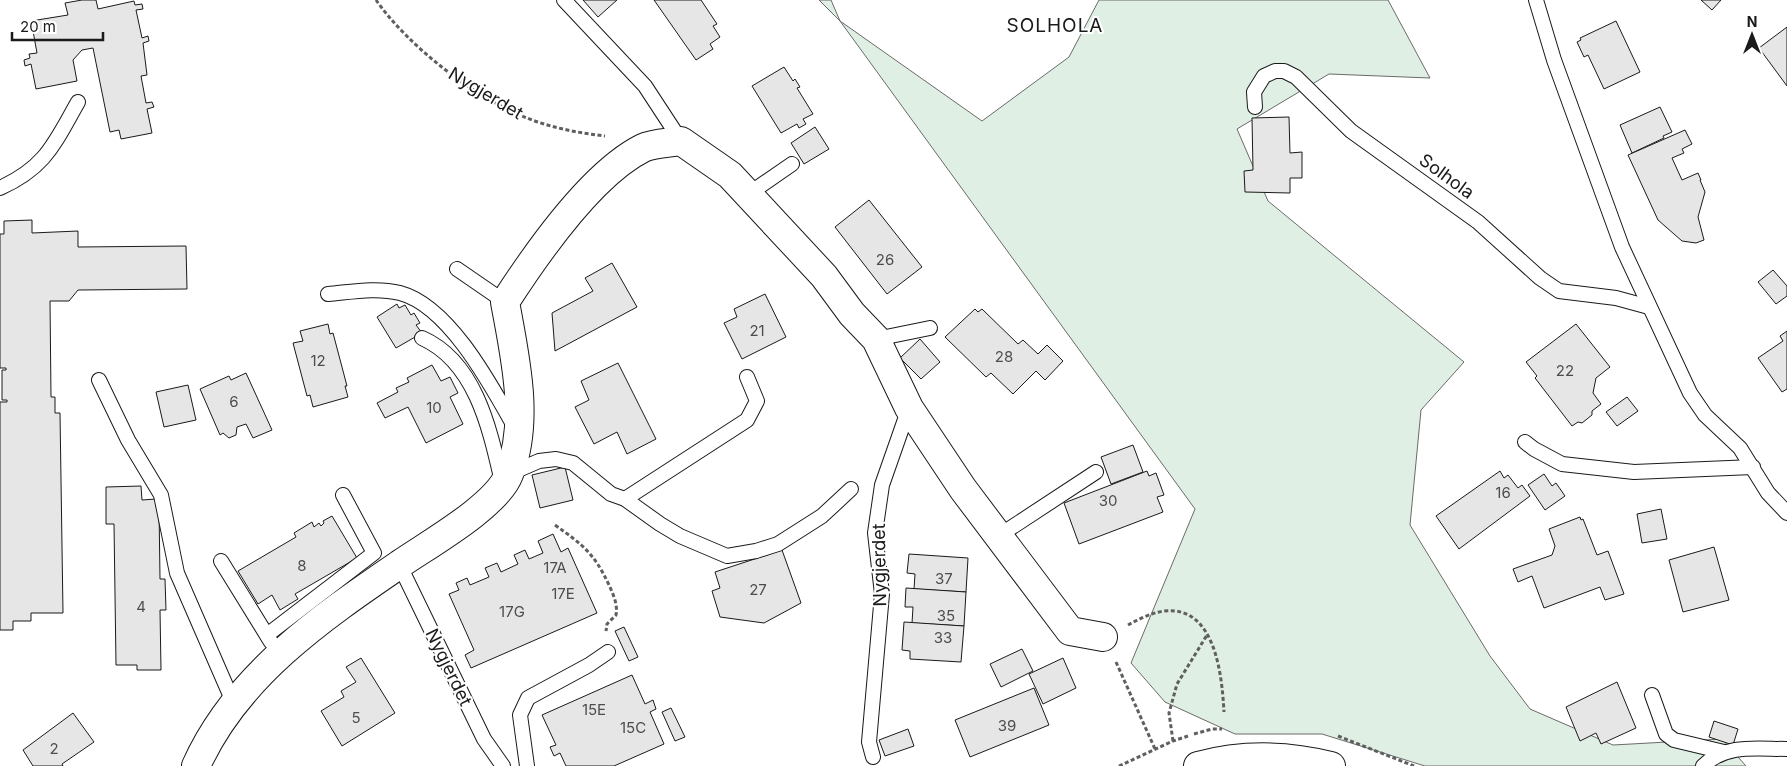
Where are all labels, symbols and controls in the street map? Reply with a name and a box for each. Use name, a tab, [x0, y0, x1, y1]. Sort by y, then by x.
scale bar	[12, 10, 104, 42]
north arrow	[1727, 10, 1777, 60]
text: N	[1747, 13, 1757, 30]
district label: SOLHOLA	[1007, 14, 1103, 37]
text: 20 m	[20, 17, 56, 36]
street label: Nygjerdet	[445, 63, 527, 123]
street label: Solhola	[1416, 149, 1478, 203]
house number: 26	[876, 250, 894, 269]
house number: 21	[749, 321, 765, 340]
house number: 28	[995, 347, 1013, 366]
house number: 12	[310, 351, 326, 370]
house number: 22	[1556, 361, 1574, 380]
house number: 6	[229, 392, 239, 411]
house number: 10	[426, 398, 442, 417]
house number: 16	[1495, 483, 1511, 502]
house number: 30	[1099, 491, 1117, 510]
street label: Nygjerdet	[868, 523, 890, 607]
house number: 8	[297, 556, 307, 575]
house number: 17A	[543, 558, 567, 577]
house number: 37	[935, 569, 953, 588]
house number: 27	[749, 580, 767, 599]
house number: 17E	[551, 584, 575, 603]
house number: 4	[136, 597, 146, 616]
house number: 17G	[499, 602, 525, 621]
house number: 35	[937, 606, 955, 625]
street label: Nygjerdet	[421, 625, 477, 709]
house number: 33	[934, 628, 952, 647]
house number: 15E	[582, 700, 606, 719]
house number: 5	[351, 708, 361, 727]
house number: 39	[998, 716, 1016, 735]
house number: 15C	[620, 718, 646, 737]
house number: 2	[49, 739, 59, 758]

